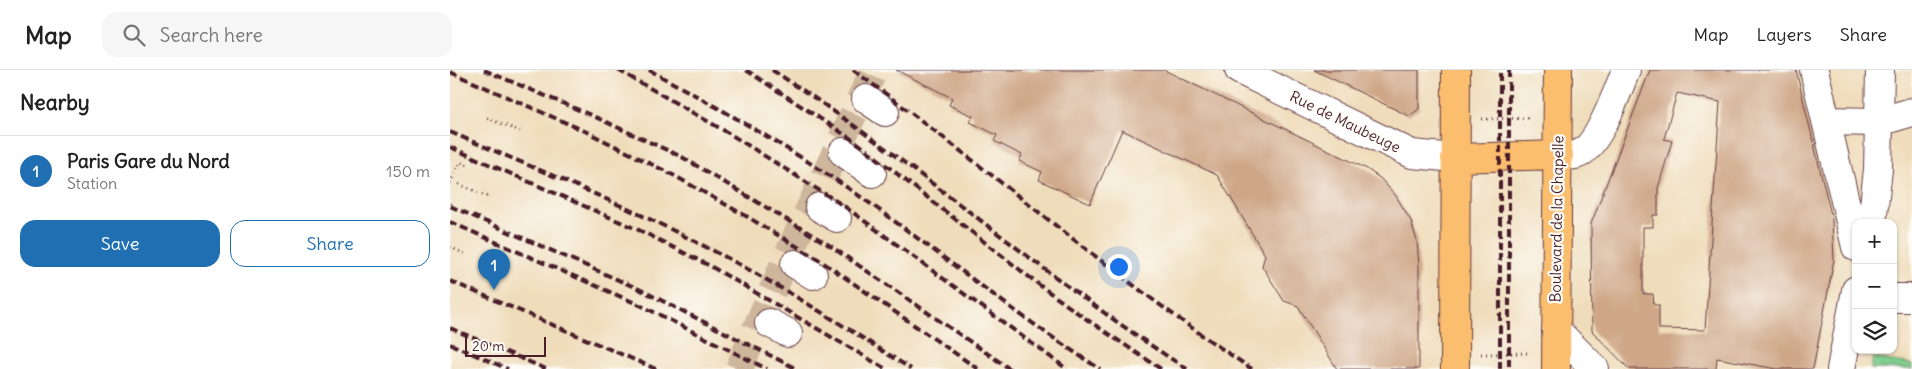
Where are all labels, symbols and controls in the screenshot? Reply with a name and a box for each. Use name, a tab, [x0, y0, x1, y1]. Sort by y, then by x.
search box	[102, 12, 452, 57]
text: Map	[25, 20, 72, 50]
icon: search	[120, 21, 148, 49]
text: Search here	[160, 23, 263, 47]
text: Map	[1693, 23, 1728, 46]
text: Layers	[1756, 23, 1812, 46]
text: Share	[1840, 23, 1887, 46]
street label: Rue de Maubeuge	[1287, 86, 1404, 157]
text: Nearby	[20, 89, 90, 116]
street label: Boulevard de la Chapelle	[1546, 135, 1567, 303]
text: Paris Gare du Nord	[67, 149, 230, 173]
text: 1	[33, 161, 39, 181]
text: 150 m	[386, 161, 430, 181]
text: Station	[67, 173, 117, 193]
map controls	[1852, 219, 1897, 354]
button: +	[1852, 219, 1897, 264]
button: Save	[20, 220, 220, 267]
button: Share	[230, 220, 430, 267]
pin: 1	[478, 249, 510, 290]
your location	[1106, 254, 1132, 280]
button: −	[1852, 264, 1897, 309]
button: layers	[1852, 309, 1897, 354]
scale bar	[465, 334, 546, 357]
text: 20 m	[472, 337, 505, 355]

